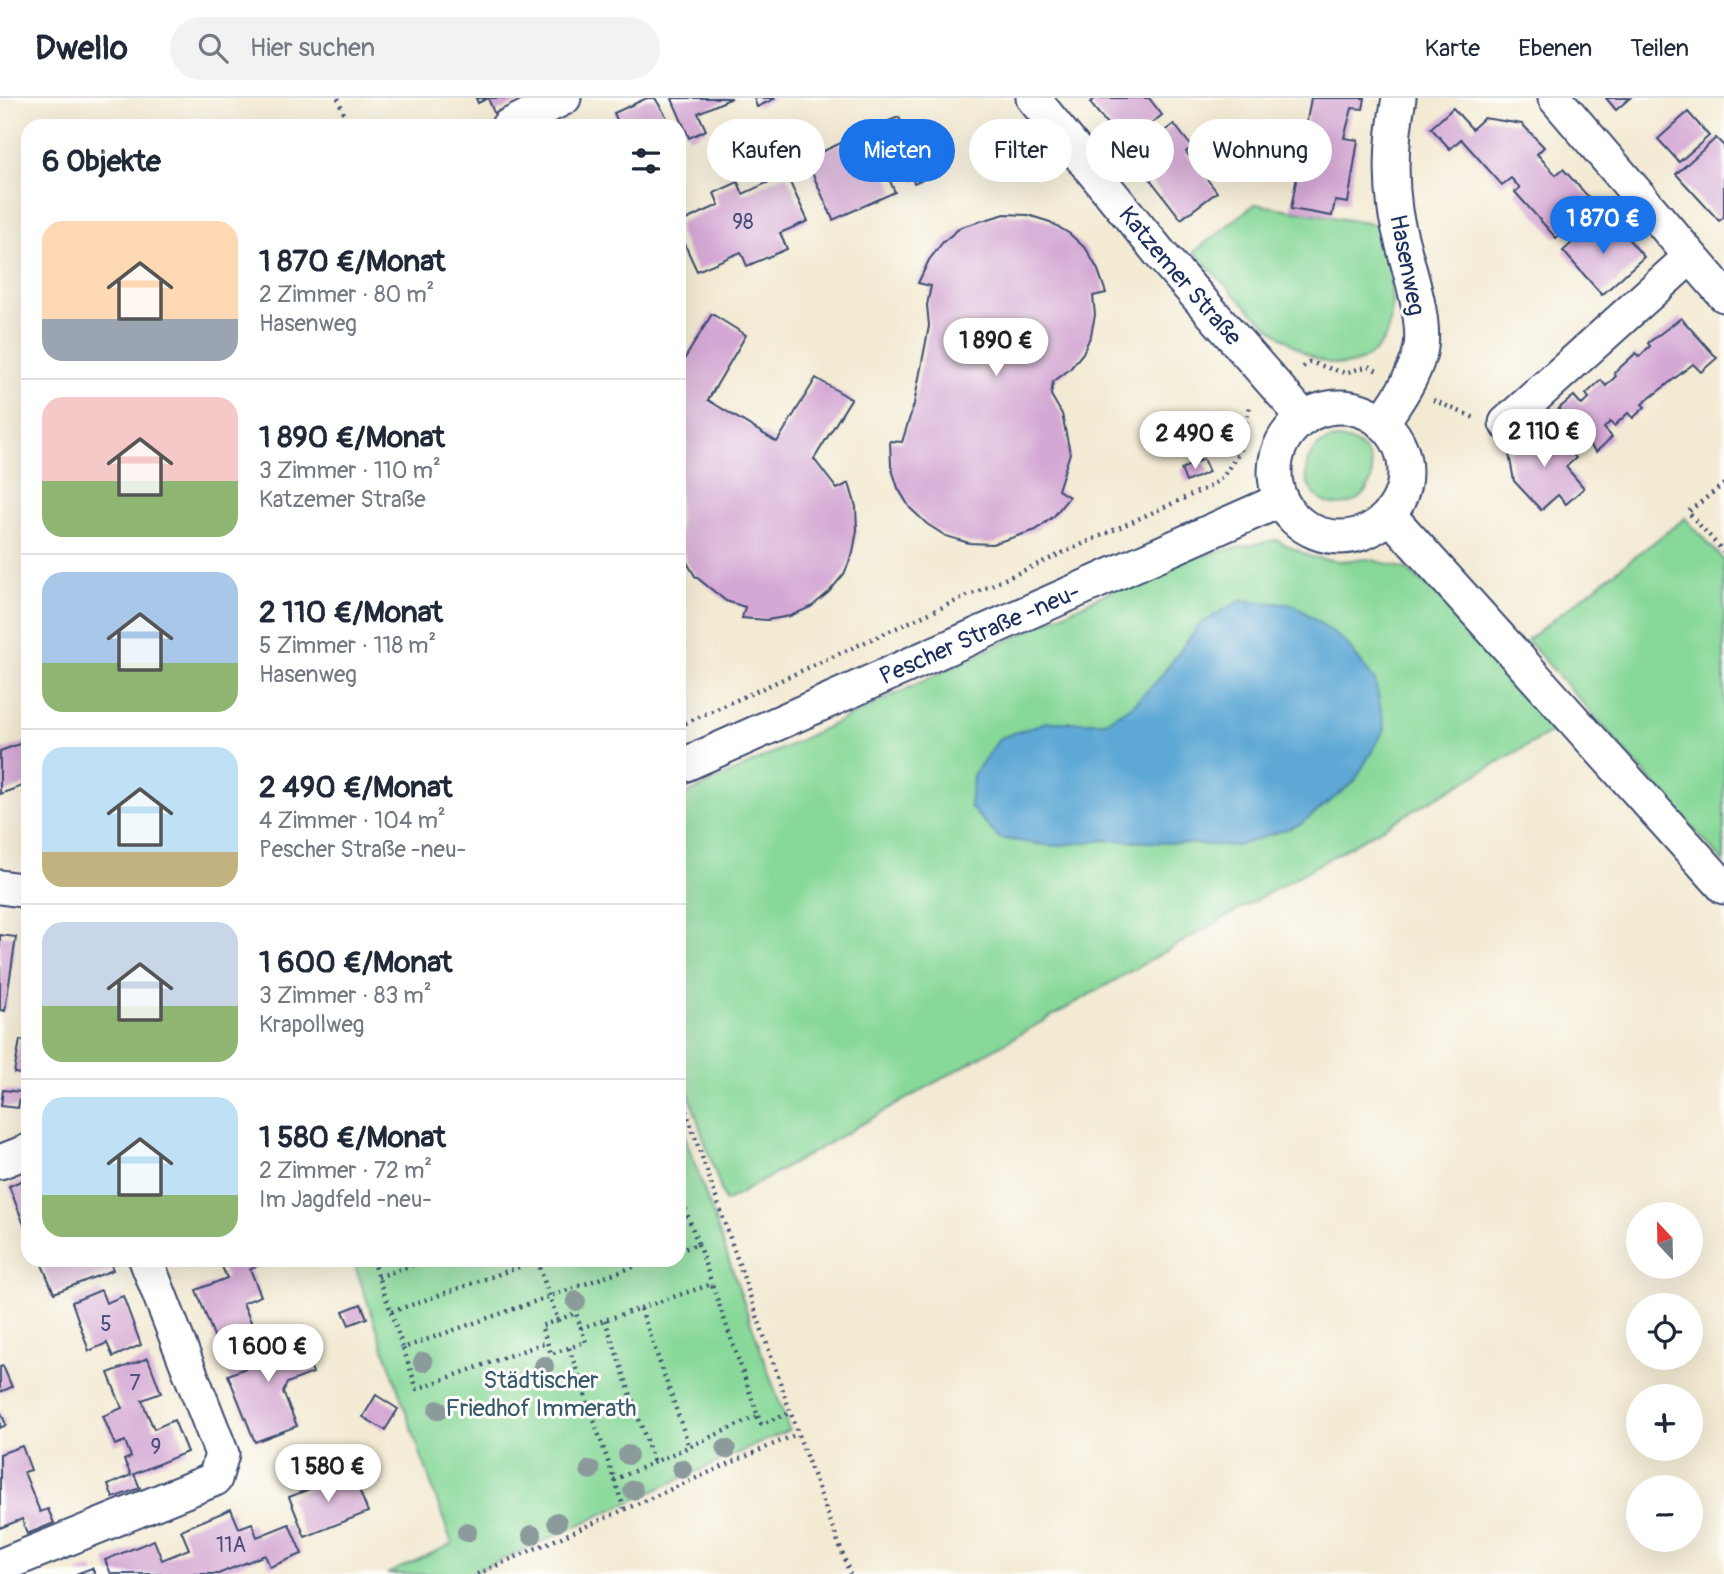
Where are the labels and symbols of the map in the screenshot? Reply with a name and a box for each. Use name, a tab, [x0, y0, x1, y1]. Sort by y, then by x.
pin: 1 870 €	[1538, 197, 1668, 256]
street label: Katzemer Straße	[1113, 200, 1248, 351]
house number: 98	[732, 209, 754, 236]
street label: Hasenweg	[1383, 212, 1431, 318]
pin: 1 890 €	[931, 318, 1061, 378]
pin: 2 110 €	[1479, 410, 1609, 469]
pin: 2 490 €	[1130, 412, 1260, 471]
street label: Pescher Straße -neu-	[875, 576, 1085, 691]
north arrow	[1626, 1202, 1703, 1279]
house number: 5	[100, 1311, 112, 1338]
pin: 1 600 €	[203, 1324, 333, 1384]
park label: Städtischer Friedhof Immerath	[445, 1366, 637, 1423]
house number: 7	[129, 1370, 141, 1397]
house number: 9	[151, 1434, 161, 1461]
pin: 1 580 €	[263, 1444, 393, 1504]
house number: 11A	[216, 1532, 246, 1559]

